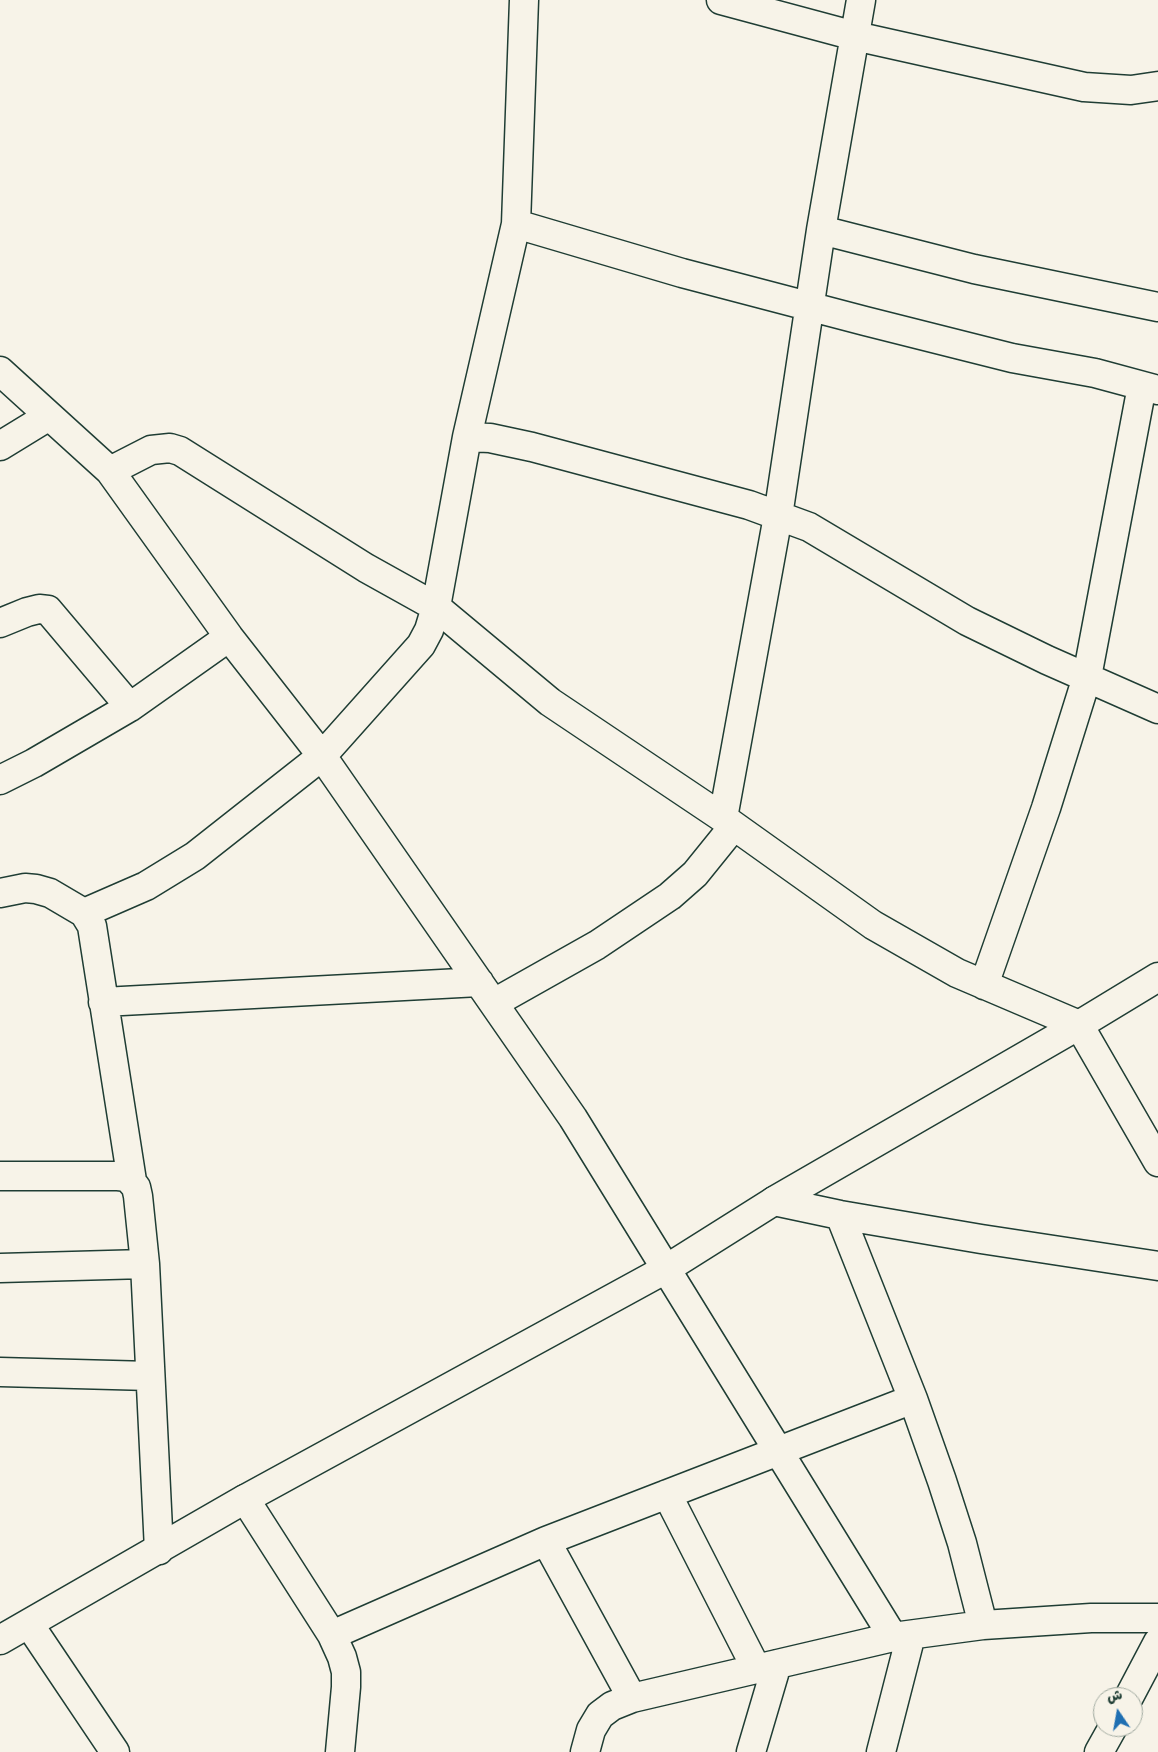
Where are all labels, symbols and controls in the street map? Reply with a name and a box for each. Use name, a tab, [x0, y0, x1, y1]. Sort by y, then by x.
north arrow	[1093, 1687, 1143, 1737]
text: ش	[1106, 1688, 1124, 1708]

